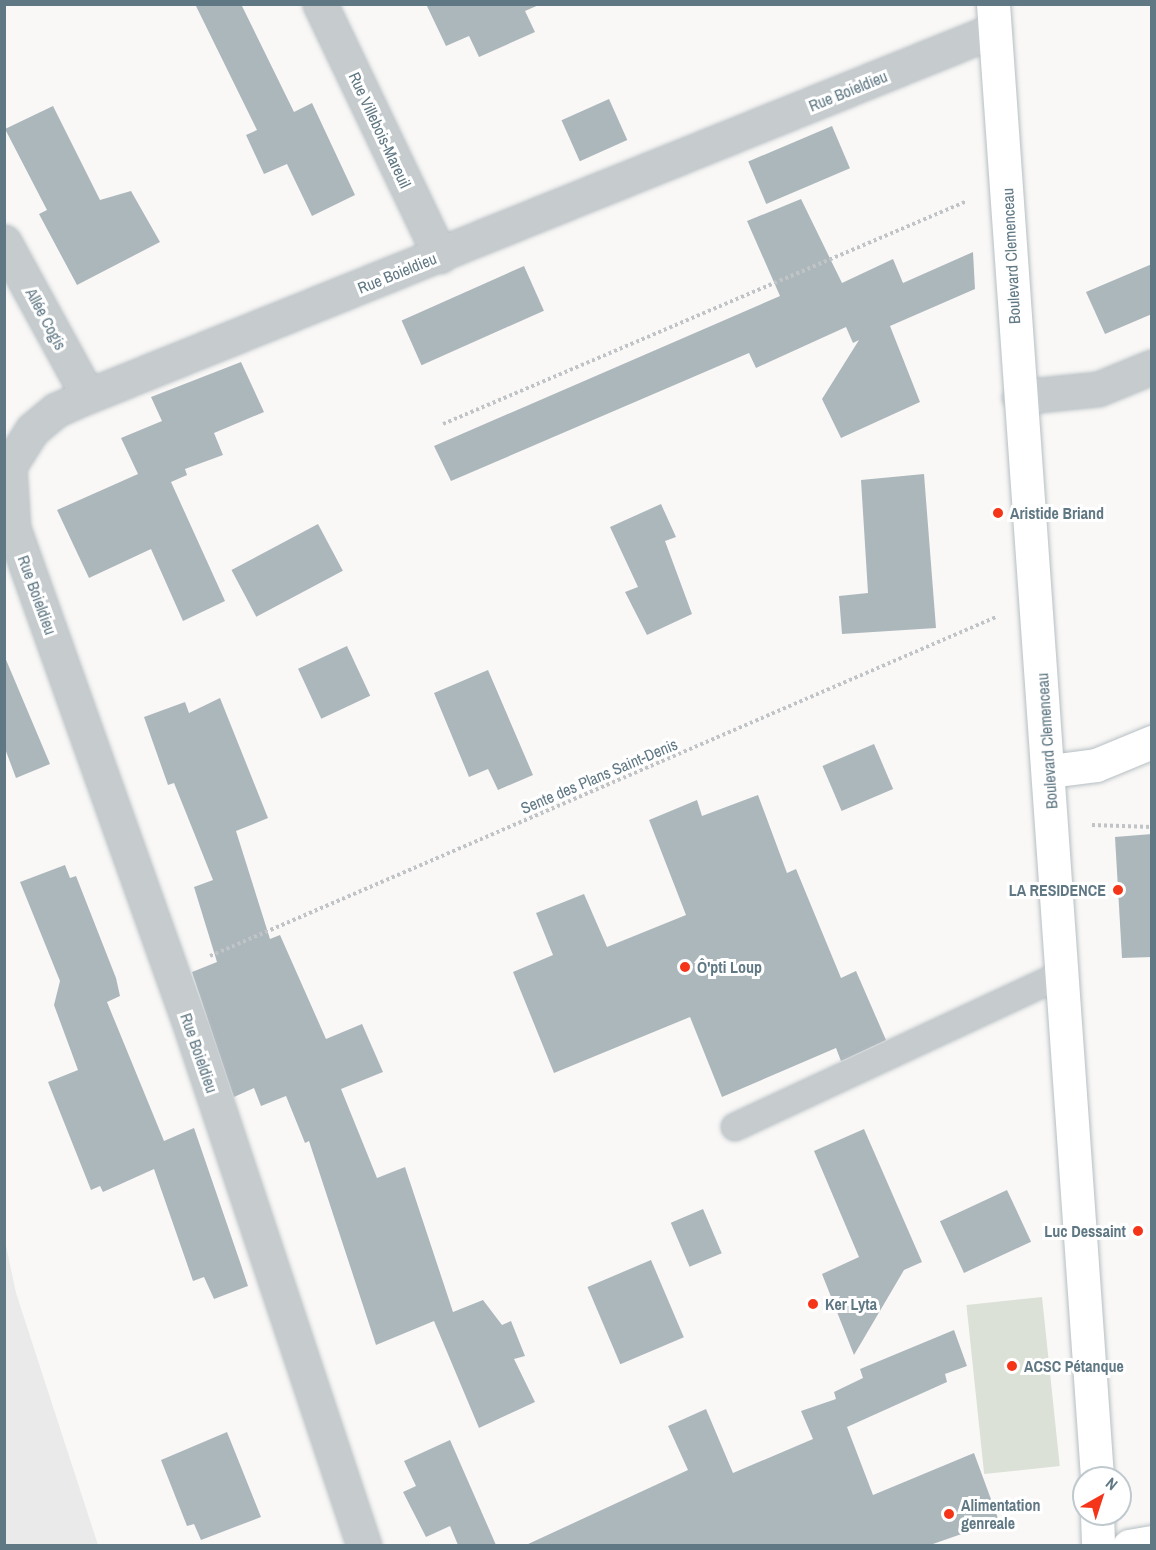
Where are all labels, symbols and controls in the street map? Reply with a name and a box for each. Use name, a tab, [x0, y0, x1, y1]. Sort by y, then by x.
street label: Rue Boieldieu	[806, 67, 890, 115]
street label: Rue Villebois-Mareuil	[345, 69, 415, 191]
street label: Boulevard Clemenceau	[998, 187, 1024, 325]
street label: Rue Boieldieu	[355, 249, 439, 297]
street label: Allée Cogis	[22, 285, 70, 353]
place label: Aristide Briand	[1010, 503, 1104, 523]
marker: Aristide Briand	[991, 506, 1005, 520]
street label: Rue Boieldieu	[14, 553, 60, 637]
street label: Boulevard Clemenceau	[1033, 672, 1061, 810]
street label: Sente des Plans Saint-Denis	[518, 734, 680, 818]
place label: LA RESIDENCE	[1008, 880, 1106, 900]
marker: LA RESIDENCE	[1111, 883, 1125, 897]
place label: Ô'pti Loup	[697, 957, 762, 977]
marker: Ô'pti Loup	[678, 960, 692, 974]
street label: Rue Boieldieu	[176, 1011, 222, 1095]
place label: Luc Dessaint	[1044, 1221, 1126, 1241]
marker: Luc Dessaint	[1131, 1224, 1145, 1238]
place label: Ker Lyta	[825, 1294, 877, 1314]
marker: Ker Lyta	[806, 1297, 820, 1311]
place label: ACSC Pétanque	[1024, 1356, 1124, 1376]
marker: ACSC Pétanque	[1005, 1359, 1019, 1373]
north arrow	[1072, 1466, 1132, 1526]
text: N	[1101, 1472, 1123, 1495]
place label: Alimentation genreale	[961, 1495, 1040, 1533]
marker: Alimentation genreale	[942, 1507, 956, 1521]

